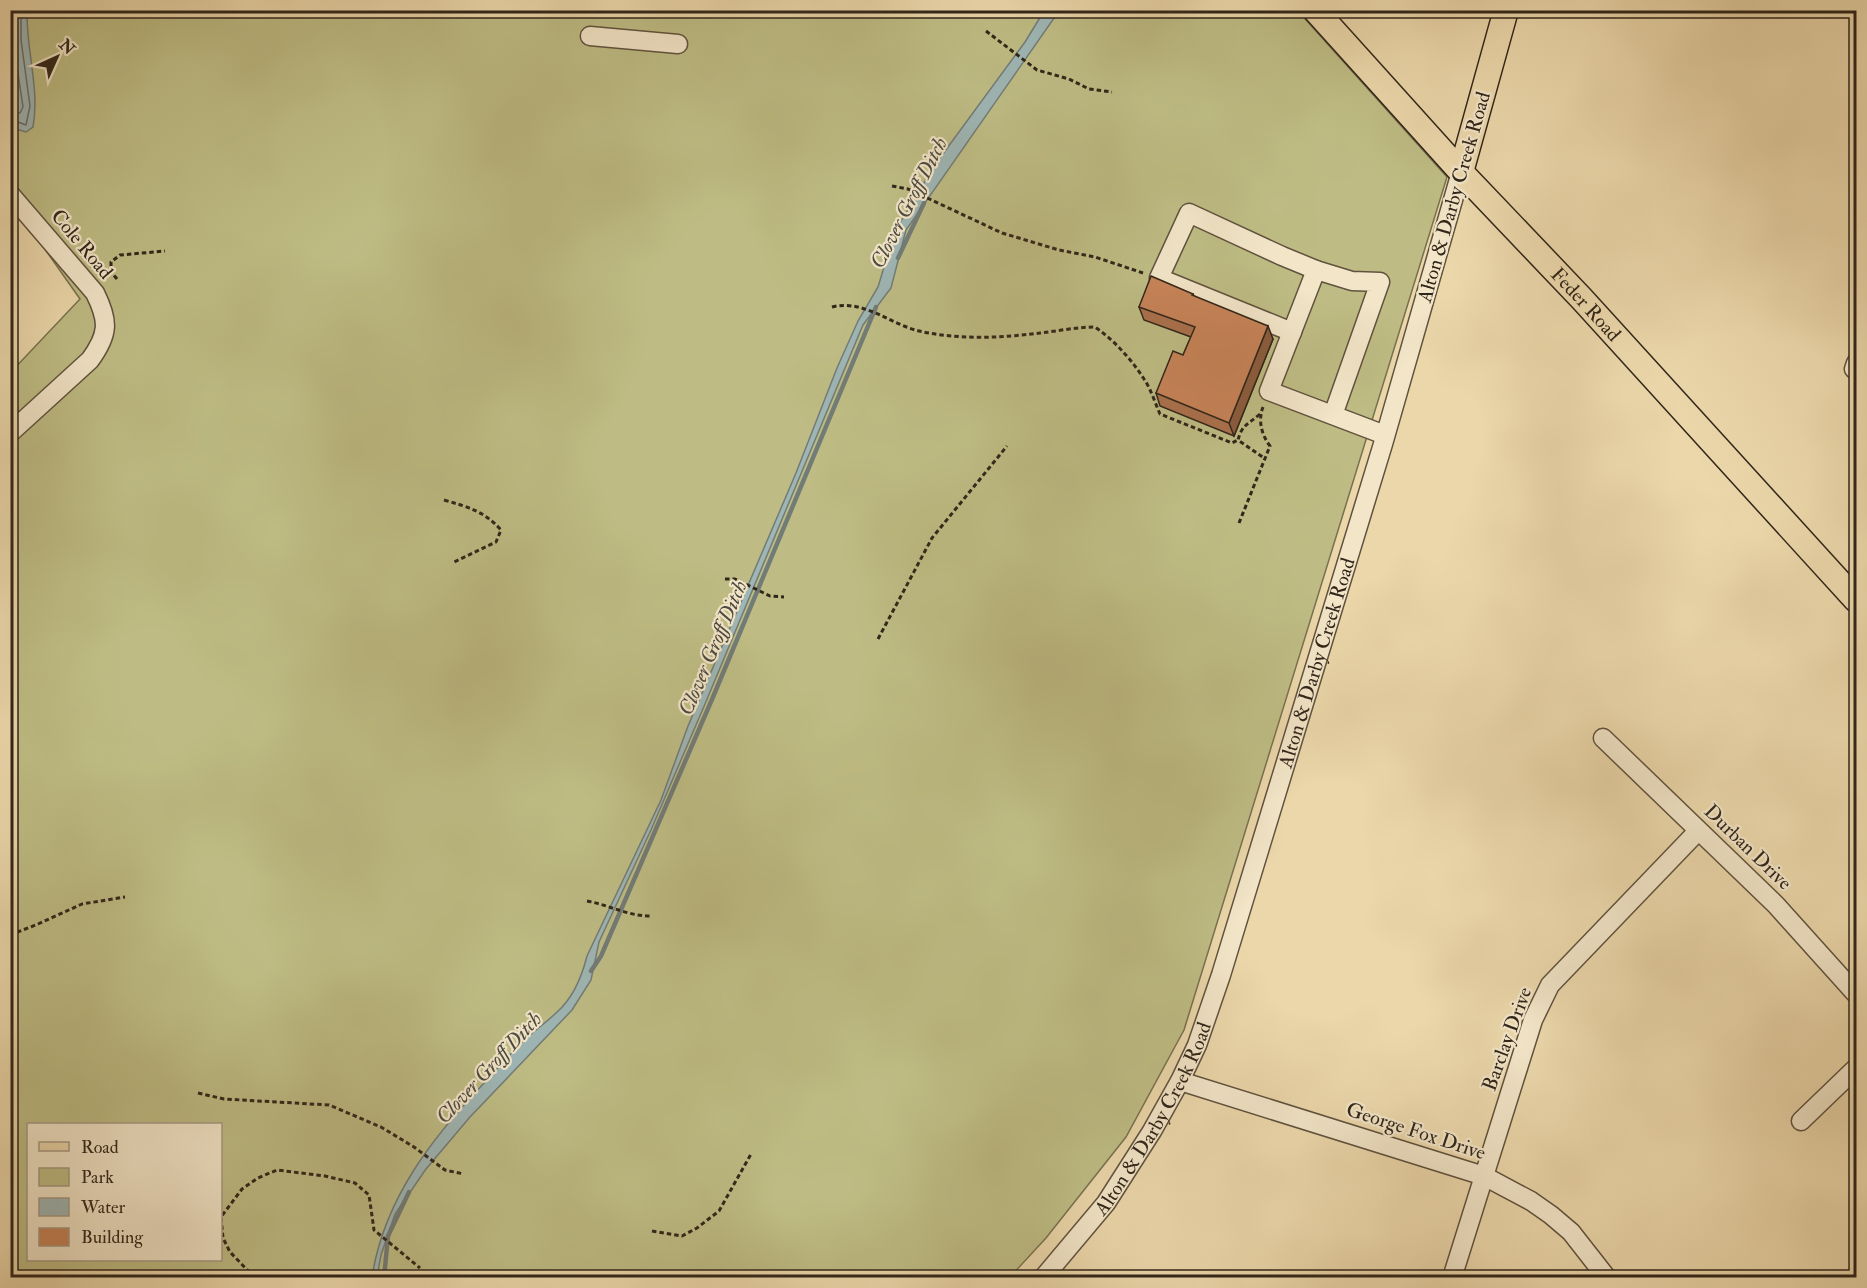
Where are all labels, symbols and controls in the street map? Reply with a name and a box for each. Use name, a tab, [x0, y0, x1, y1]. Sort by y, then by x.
north arrow	[27, 27, 87, 87]
text: N	[54, 34, 80, 60]
street label: Alton & Darby Creek Road	[1412, 89, 1496, 306]
water label: Clover Groff Ditch	[864, 133, 954, 273]
street label: Cole Road	[46, 204, 119, 284]
street label: Feder Road	[1546, 262, 1627, 346]
street label: Alton & Darby Creek Road	[1272, 555, 1360, 772]
water label: Clover Groff Ditch	[672, 576, 754, 720]
street label: Durban Drive	[1699, 799, 1797, 895]
street label: Barclay Drive	[1477, 984, 1537, 1094]
water label: Clover Groff Ditch	[430, 1006, 548, 1130]
street label: Alton & Darby Creek Road	[1088, 1018, 1217, 1221]
street label: George Fox Drive	[1343, 1097, 1489, 1165]
legend	[27, 1123, 222, 1261]
text: Road	[81, 1136, 119, 1159]
text: Park	[81, 1166, 114, 1189]
text: Water	[80, 1196, 125, 1219]
text: Building	[81, 1226, 144, 1249]

